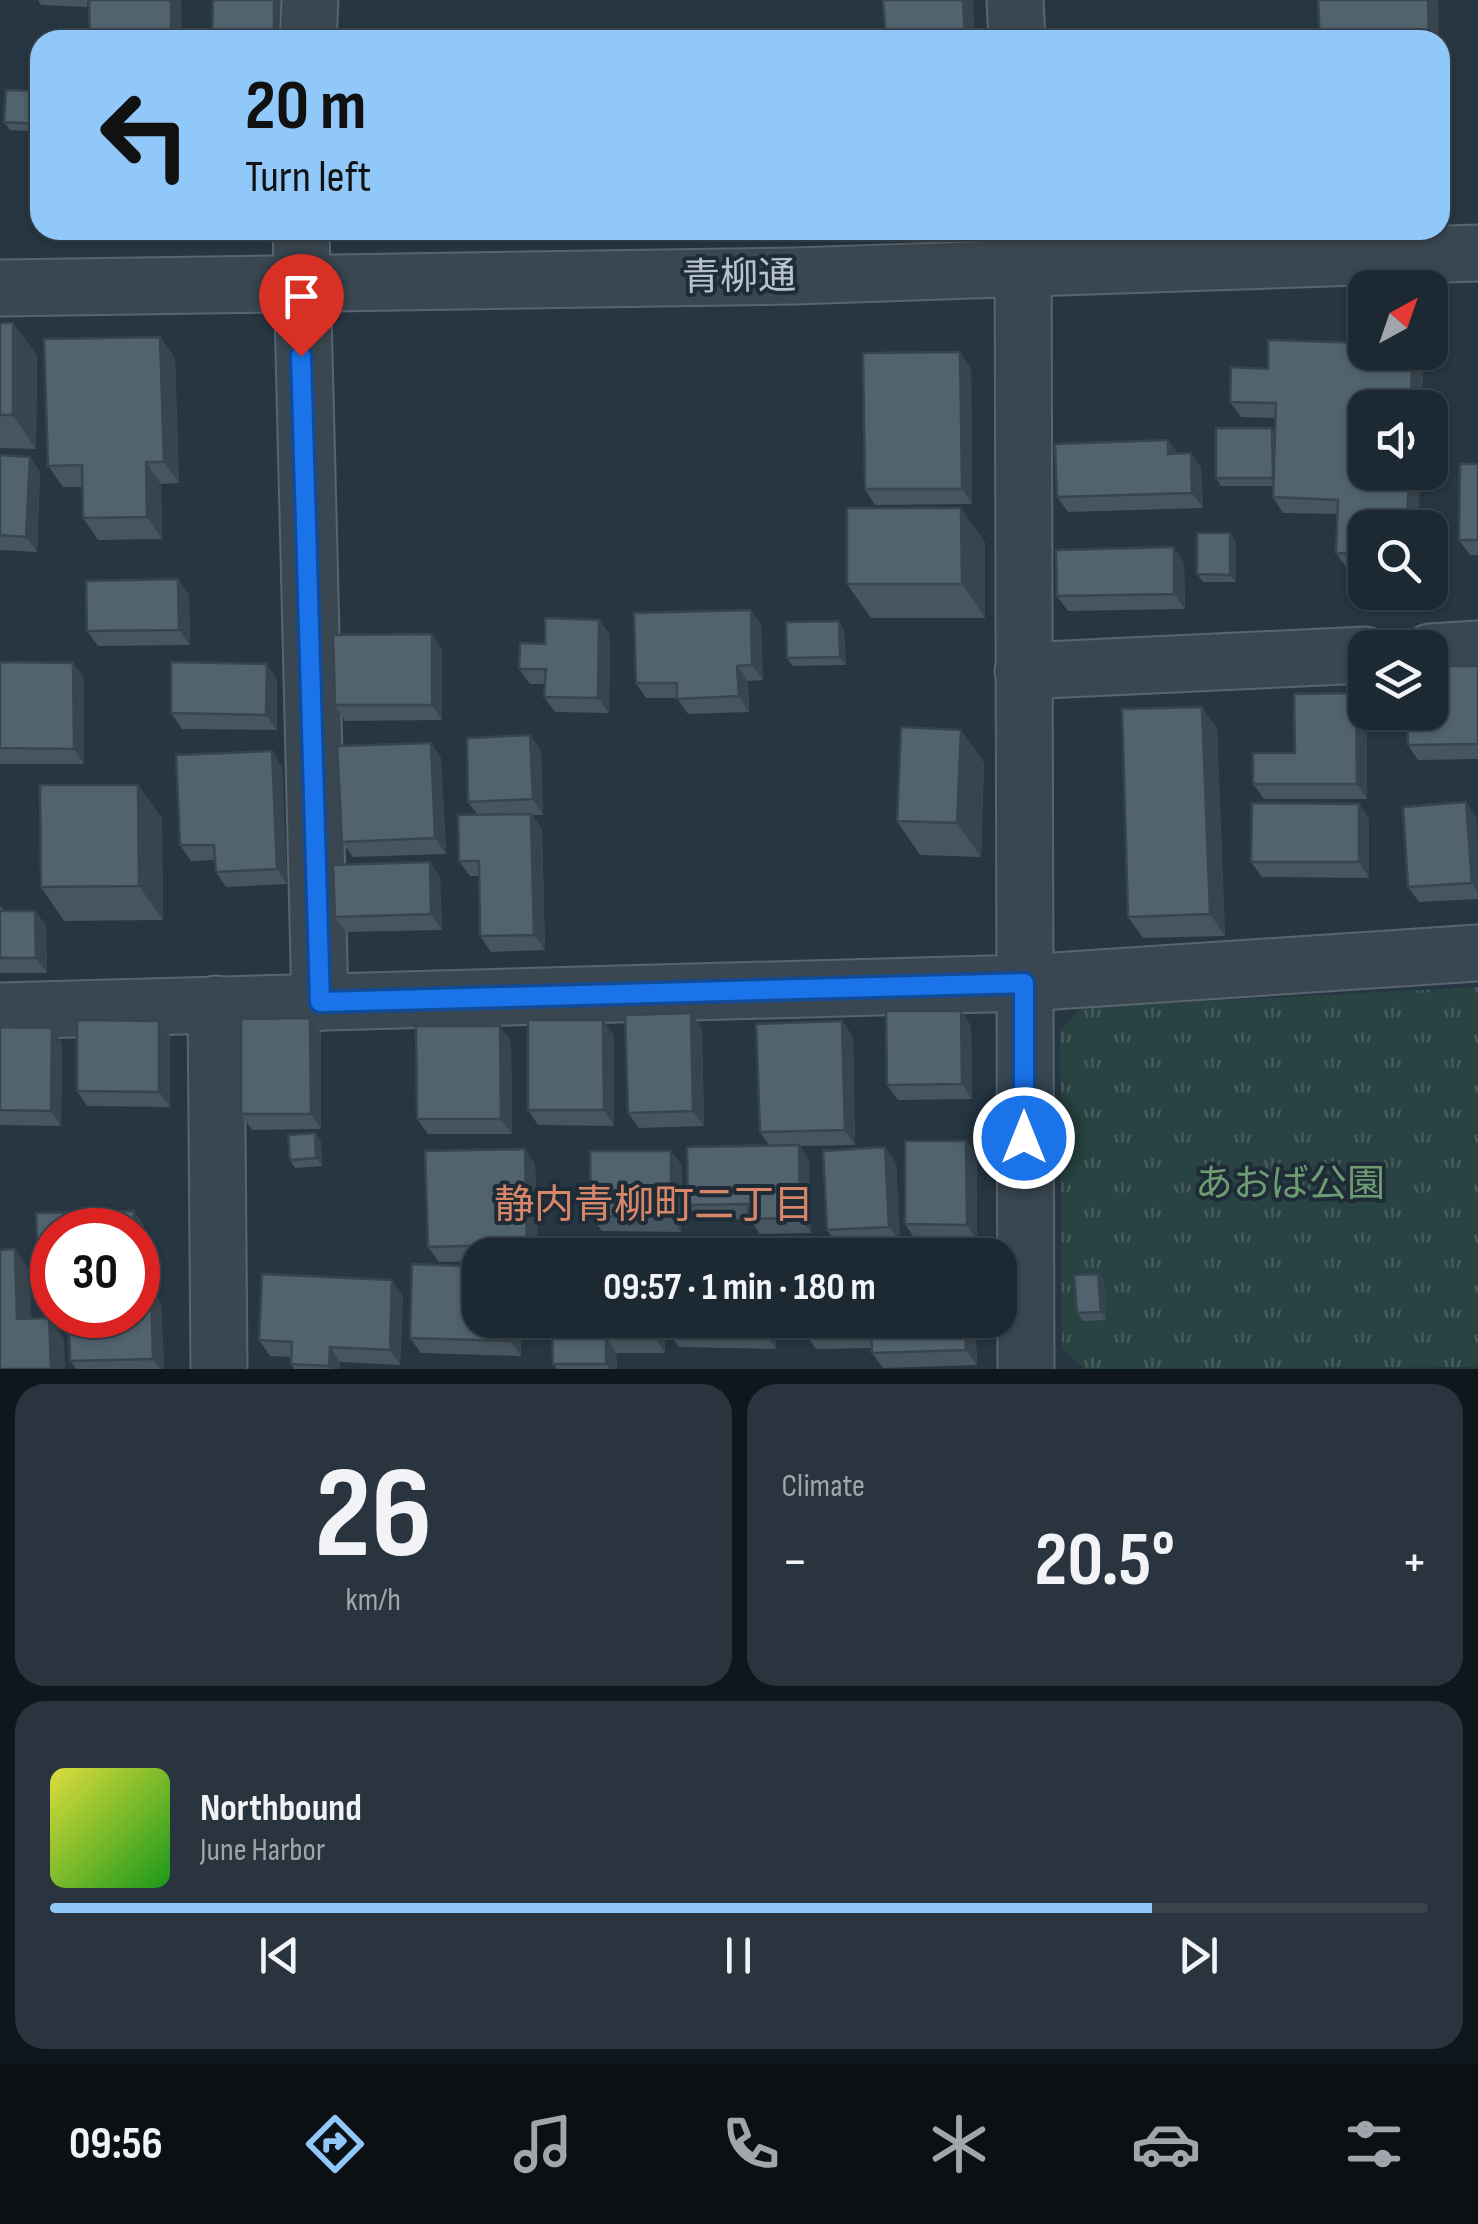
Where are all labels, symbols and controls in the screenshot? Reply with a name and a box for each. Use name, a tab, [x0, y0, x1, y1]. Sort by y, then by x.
text: 20 m	[245, 65, 366, 149]
icon: left	[80, 70, 210, 200]
text: Turn left	[245, 150, 371, 205]
pin	[259, 254, 344, 357]
street label: 青柳通	[682, 254, 796, 301]
icon: arrive	[274, 269, 329, 324]
north arrow	[1348, 270, 1448, 370]
map controls	[1348, 270, 1448, 730]
button: sound	[1348, 390, 1448, 490]
button: search	[1348, 510, 1448, 610]
button: layers	[1348, 630, 1448, 730]
position arrow	[972, 1086, 1076, 1190]
park label: あおば公園	[1195, 1162, 1385, 1207]
district label: 静内青柳町二丁目	[494, 1182, 814, 1230]
speed limit sign: 30	[30, 1208, 160, 1338]
text: 09:57 · 1 min · 180 m	[603, 1265, 876, 1310]
text: 26	[314, 1438, 432, 1594]
text: Climate	[782, 1467, 865, 1506]
text: 20.5°	[1035, 1516, 1175, 1607]
text: −	[782, 1529, 808, 1596]
text: +	[1401, 1529, 1428, 1596]
text: km/h	[346, 1581, 401, 1620]
text: Northbound	[200, 1786, 362, 1831]
text: June Harbor	[200, 1831, 325, 1870]
icon: previous	[252, 1928, 307, 1983]
icon: pause	[711, 1928, 766, 1983]
icon: next	[1171, 1928, 1226, 1983]
icon: directions	[300, 2109, 370, 2179]
icon: music	[508, 2109, 578, 2179]
icon: phone	[716, 2109, 786, 2179]
icon: climate	[924, 2109, 994, 2179]
icon: car	[1131, 2109, 1201, 2179]
icon: filters	[1339, 2109, 1409, 2179]
text: 09:56	[69, 2117, 163, 2172]

